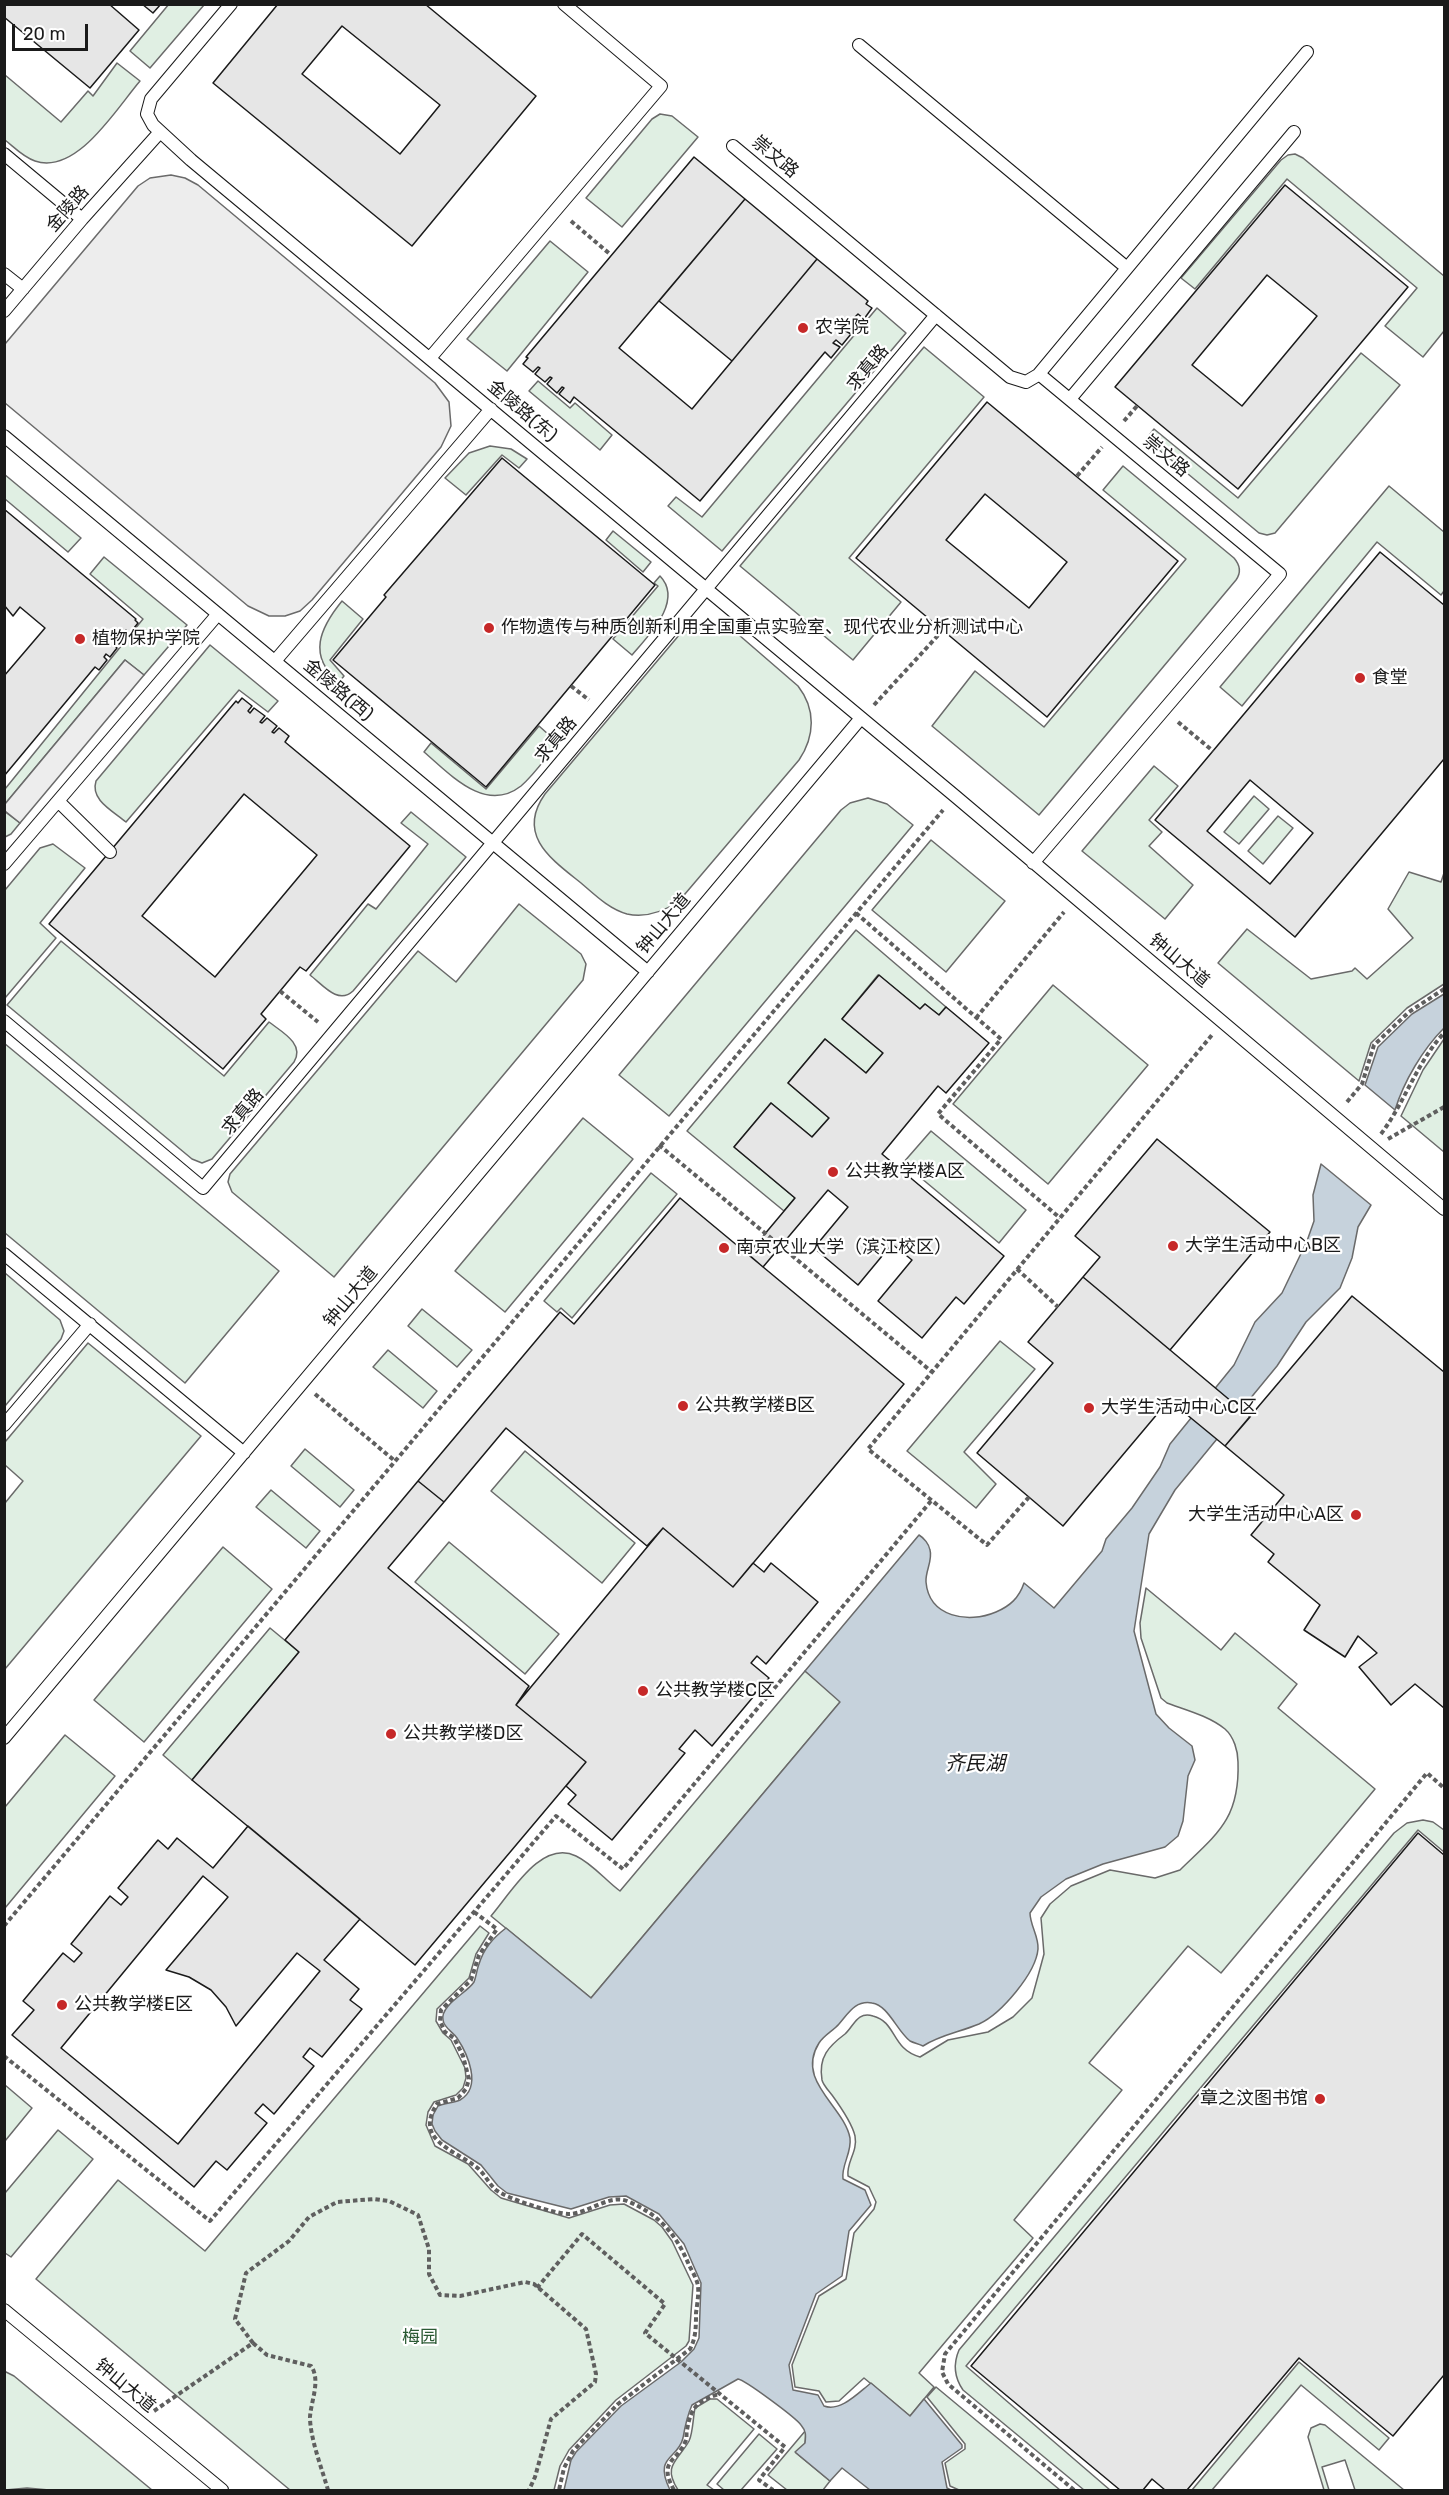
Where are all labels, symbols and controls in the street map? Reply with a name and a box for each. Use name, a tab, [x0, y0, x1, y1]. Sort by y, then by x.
scale bar	[15, 12, 92, 50]
text: 20 m	[23, 23, 65, 45]
street label: 崇文路	[747, 131, 803, 183]
street label: 金陵路	[42, 182, 94, 236]
place label: 农学院	[815, 317, 869, 339]
marker: 农学院	[796, 321, 810, 335]
street label: 求真路	[842, 340, 894, 396]
street label: 金陵路(东)	[483, 376, 561, 446]
street label: 崇文路	[1138, 430, 1194, 482]
place label: 作物遗传与种质创新利用全国重点实验室、现代农业分析测试中心	[501, 617, 1023, 639]
marker: 作物遗传与种质创新利用全国重点实验室、现代农业分析测试中心	[482, 621, 496, 635]
place label: 植物保护学院	[92, 628, 200, 650]
marker: 植物保护学院	[73, 632, 87, 646]
street label: 金陵路(西)	[299, 655, 377, 725]
place label: 食堂	[1372, 667, 1408, 689]
marker: 食堂	[1353, 671, 1367, 685]
street label: 求真路	[530, 712, 582, 768]
street label: 钟山大道	[633, 889, 695, 959]
street label: 钟山大道	[1144, 930, 1214, 992]
street label: 求真路	[217, 1084, 269, 1140]
place label: 公共教学楼A区	[845, 1161, 965, 1183]
marker: 公共教学楼A区	[826, 1165, 840, 1179]
place label: 大学生活动中心B区	[1185, 1235, 1341, 1257]
place label: 南京农业大学（滨江校区）	[736, 1237, 952, 1259]
marker: 大学生活动中心B区	[1166, 1239, 1180, 1253]
marker: 南京农业大学（滨江校区）	[717, 1241, 731, 1255]
street label: 钟山大道	[320, 1262, 382, 1332]
place label: 公共教学楼B区	[695, 1395, 815, 1417]
place label: 大学生活动中心C区	[1101, 1397, 1257, 1419]
marker: 公共教学楼B区	[676, 1399, 690, 1413]
marker: 大学生活动中心C区	[1082, 1401, 1096, 1415]
place label: 大学生活动中心A区	[1188, 1504, 1344, 1526]
marker: 大学生活动中心A区	[1349, 1508, 1363, 1522]
place label: 公共教学楼C区	[655, 1680, 775, 1702]
marker: 公共教学楼C区	[636, 1684, 650, 1698]
place label: 公共教学楼D区	[403, 1723, 523, 1745]
marker: 公共教学楼D区	[384, 1727, 398, 1741]
water label: 齐民湖	[945, 1752, 1005, 1776]
place label: 公共教学楼E区	[74, 1994, 193, 2016]
marker: 公共教学楼E区	[55, 1998, 69, 2012]
place label: 章之汶图书馆	[1200, 2088, 1308, 2110]
marker: 章之汶图书馆	[1313, 2092, 1327, 2106]
park label: 梅园	[402, 2327, 438, 2349]
street label: 钟山大道	[90, 2355, 160, 2417]

